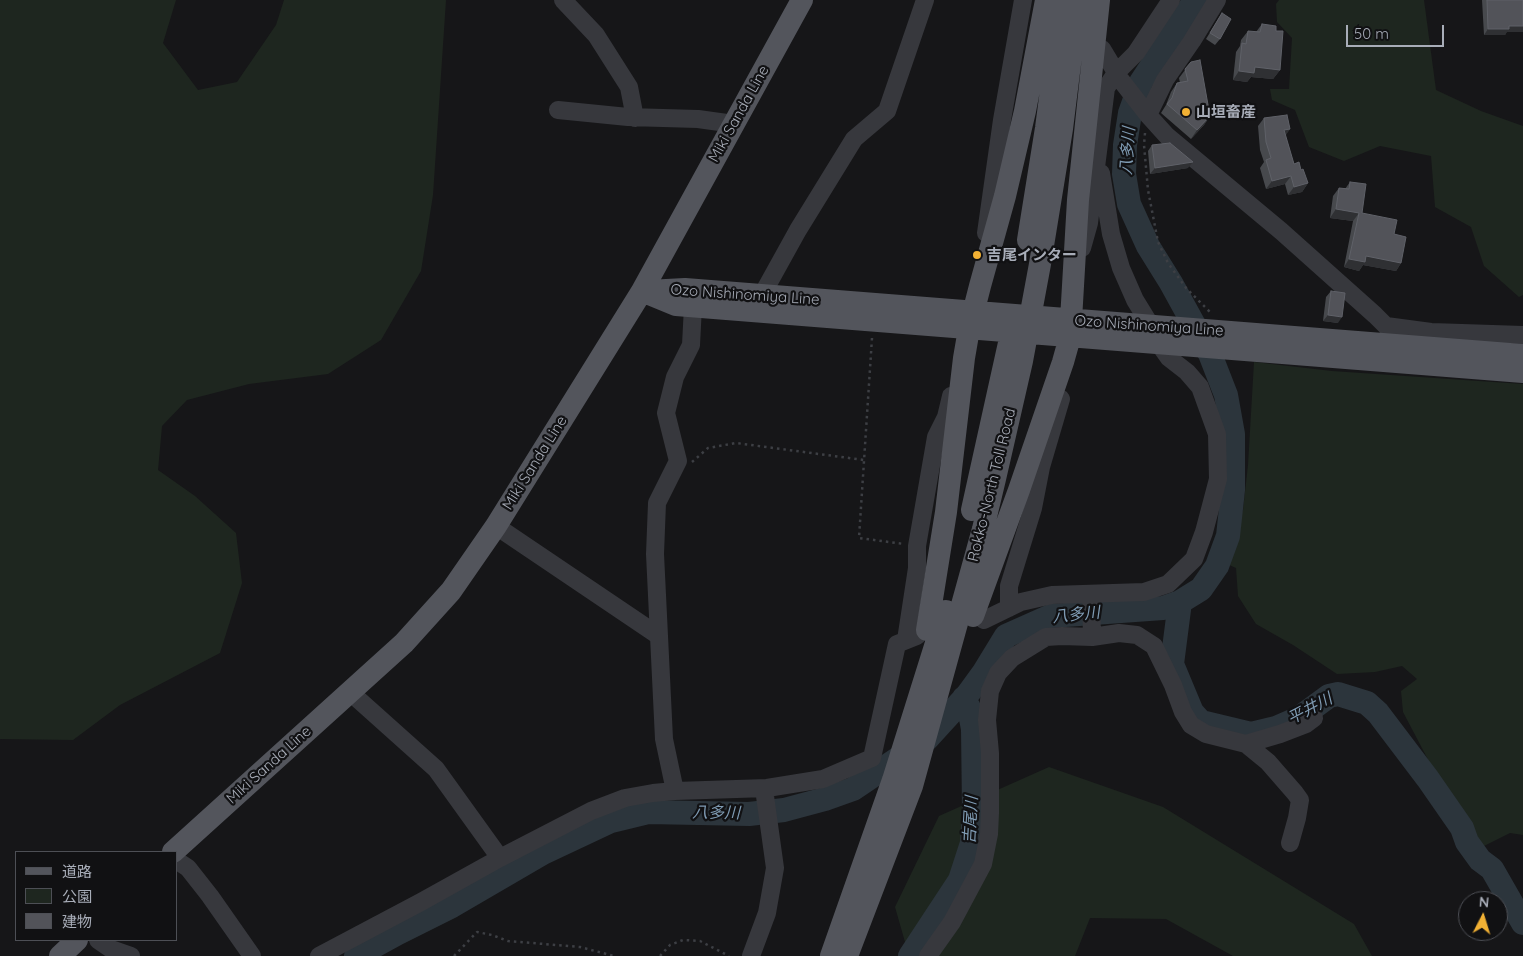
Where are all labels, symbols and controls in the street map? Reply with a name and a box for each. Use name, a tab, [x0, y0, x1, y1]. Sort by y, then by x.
scale bar	[1348, 15, 1446, 47]
text: 50 m	[1354, 24, 1389, 43]
street label: Miki Sanda Line	[705, 63, 773, 165]
place label: 山垣畜産	[1196, 103, 1256, 121]
marker: 山垣畜産	[1180, 106, 1192, 118]
water label: 八多川	[1117, 126, 1139, 176]
place label: 吉尾インター	[987, 246, 1077, 264]
marker: 吉尾インター	[971, 249, 983, 261]
street label: Ozo Nishinomiya Line	[670, 281, 820, 309]
street label: Ozo Nishinomiya Line	[1074, 312, 1224, 340]
street label: Rokko-North Toll Road	[964, 406, 1020, 564]
street label: Miki Sanda Line	[499, 413, 571, 513]
water label: 八多川	[1051, 603, 1101, 627]
water label: 平井川	[1284, 689, 1336, 729]
street label: Miki Sanda Line	[223, 722, 315, 808]
water label: 吉尾川	[960, 796, 982, 844]
water label: 八多川	[692, 803, 740, 823]
legend	[15, 851, 178, 941]
text: 道路	[62, 862, 92, 881]
text: 公園	[62, 887, 92, 906]
north arrow	[1458, 891, 1508, 941]
text: N	[1478, 893, 1490, 911]
text: 建物	[62, 912, 92, 931]

